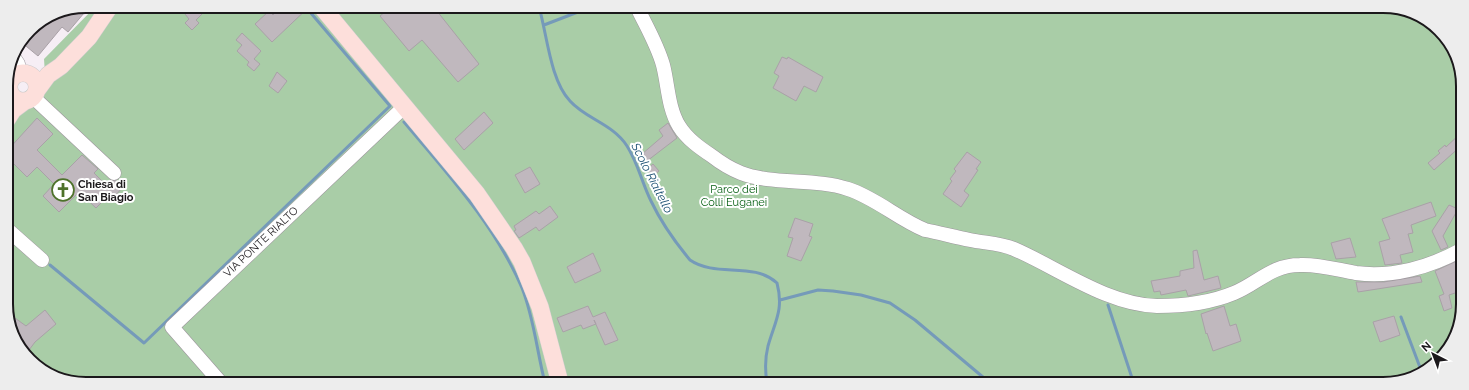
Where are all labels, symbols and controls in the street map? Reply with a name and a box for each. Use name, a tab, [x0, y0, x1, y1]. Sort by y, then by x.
water label: Scolo Rialtello	[628, 140, 676, 216]
church icon: Chiesa di San Biagio	[50, 177, 76, 203]
place label: Chiesa di San Biagio	[78, 178, 134, 204]
park label: Parco dei Colli Euganei	[701, 183, 767, 209]
street label: VIA PONTE RIALTO	[221, 204, 301, 280]
north arrow	[1413, 334, 1453, 374]
text: N	[1419, 339, 1434, 355]

